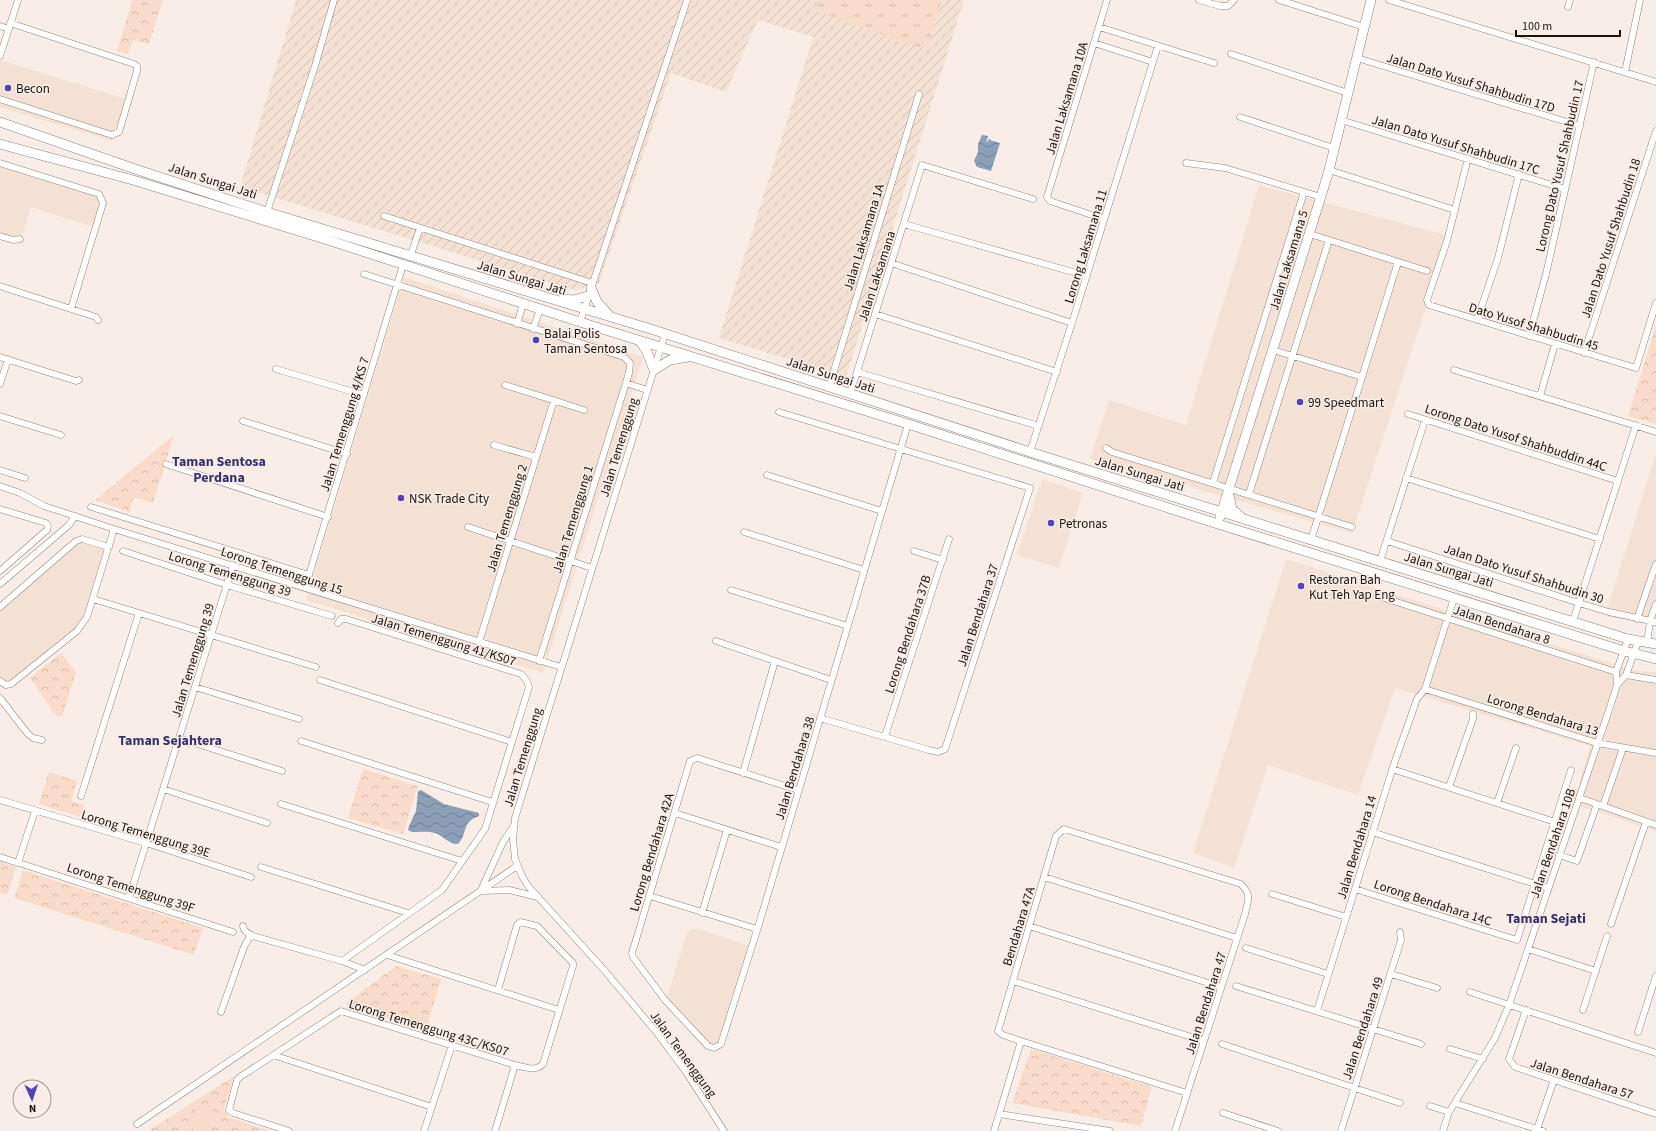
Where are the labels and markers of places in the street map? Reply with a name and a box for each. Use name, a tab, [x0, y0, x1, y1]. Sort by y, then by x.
place label: Becon	[16, 80, 50, 98]
marker: Becon	[3, 83, 13, 93]
place label: Balai Polis Taman Sentosa	[544, 325, 627, 358]
marker: Balai Polis Taman Sentosa	[531, 335, 541, 345]
place label: 99 Speedmart	[1308, 394, 1385, 412]
marker: 99 Speedmart	[1295, 397, 1305, 407]
place label: NSK Trade City	[409, 490, 489, 508]
marker: NSK Trade City	[396, 493, 406, 503]
place label: Petronas	[1059, 515, 1108, 533]
marker: Petronas	[1046, 518, 1056, 528]
place label: Restoran Bah Kut Teh Yap Eng	[1309, 571, 1395, 604]
marker: Restoran Bah Kut Teh Yap Eng	[1296, 581, 1306, 591]

